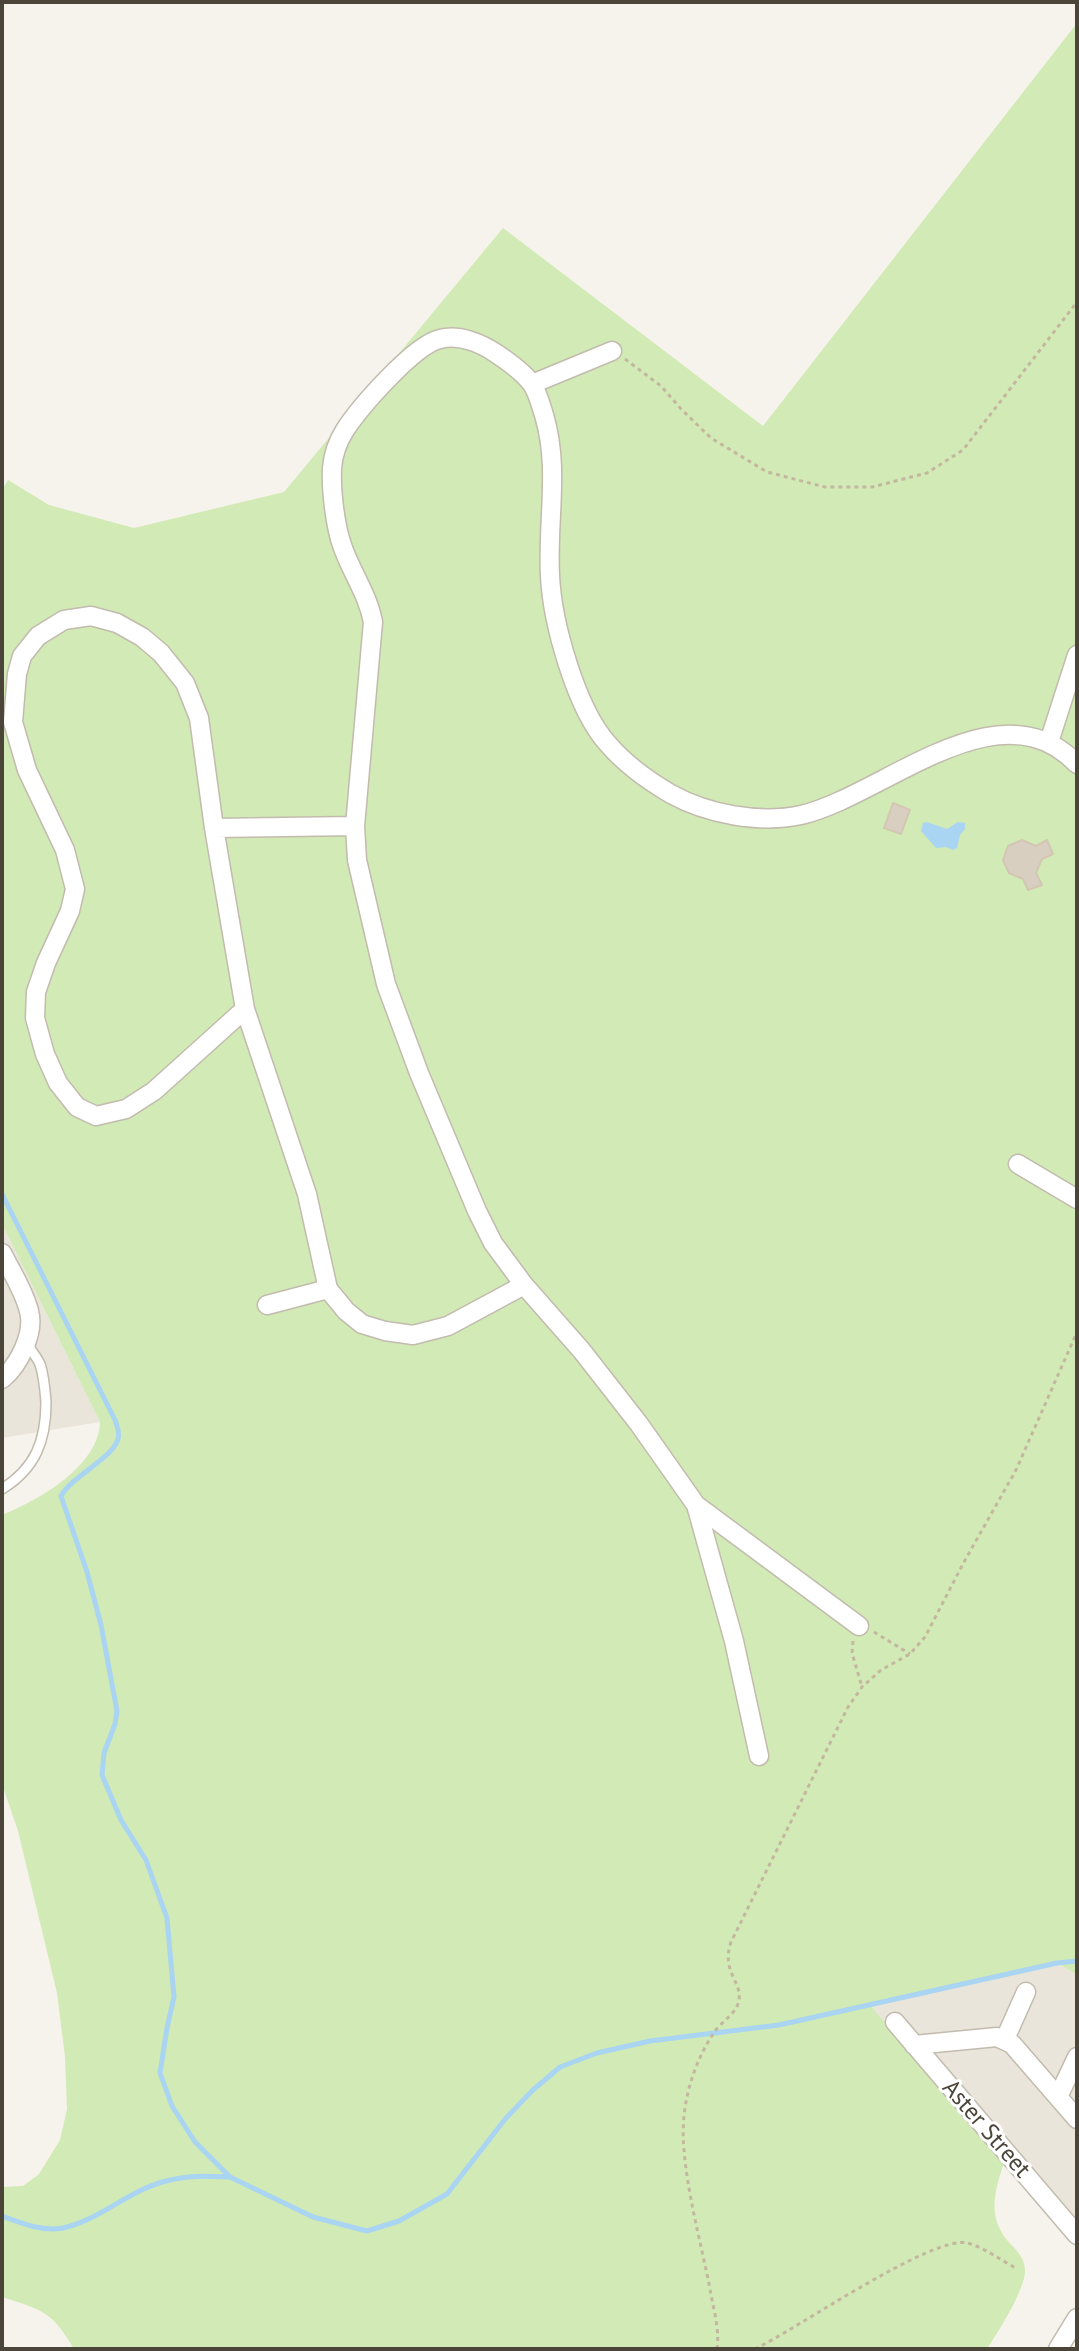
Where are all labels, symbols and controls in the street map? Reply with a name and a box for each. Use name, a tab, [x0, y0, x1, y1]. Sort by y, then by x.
street label: Aster Street	[936, 2074, 1036, 2184]

